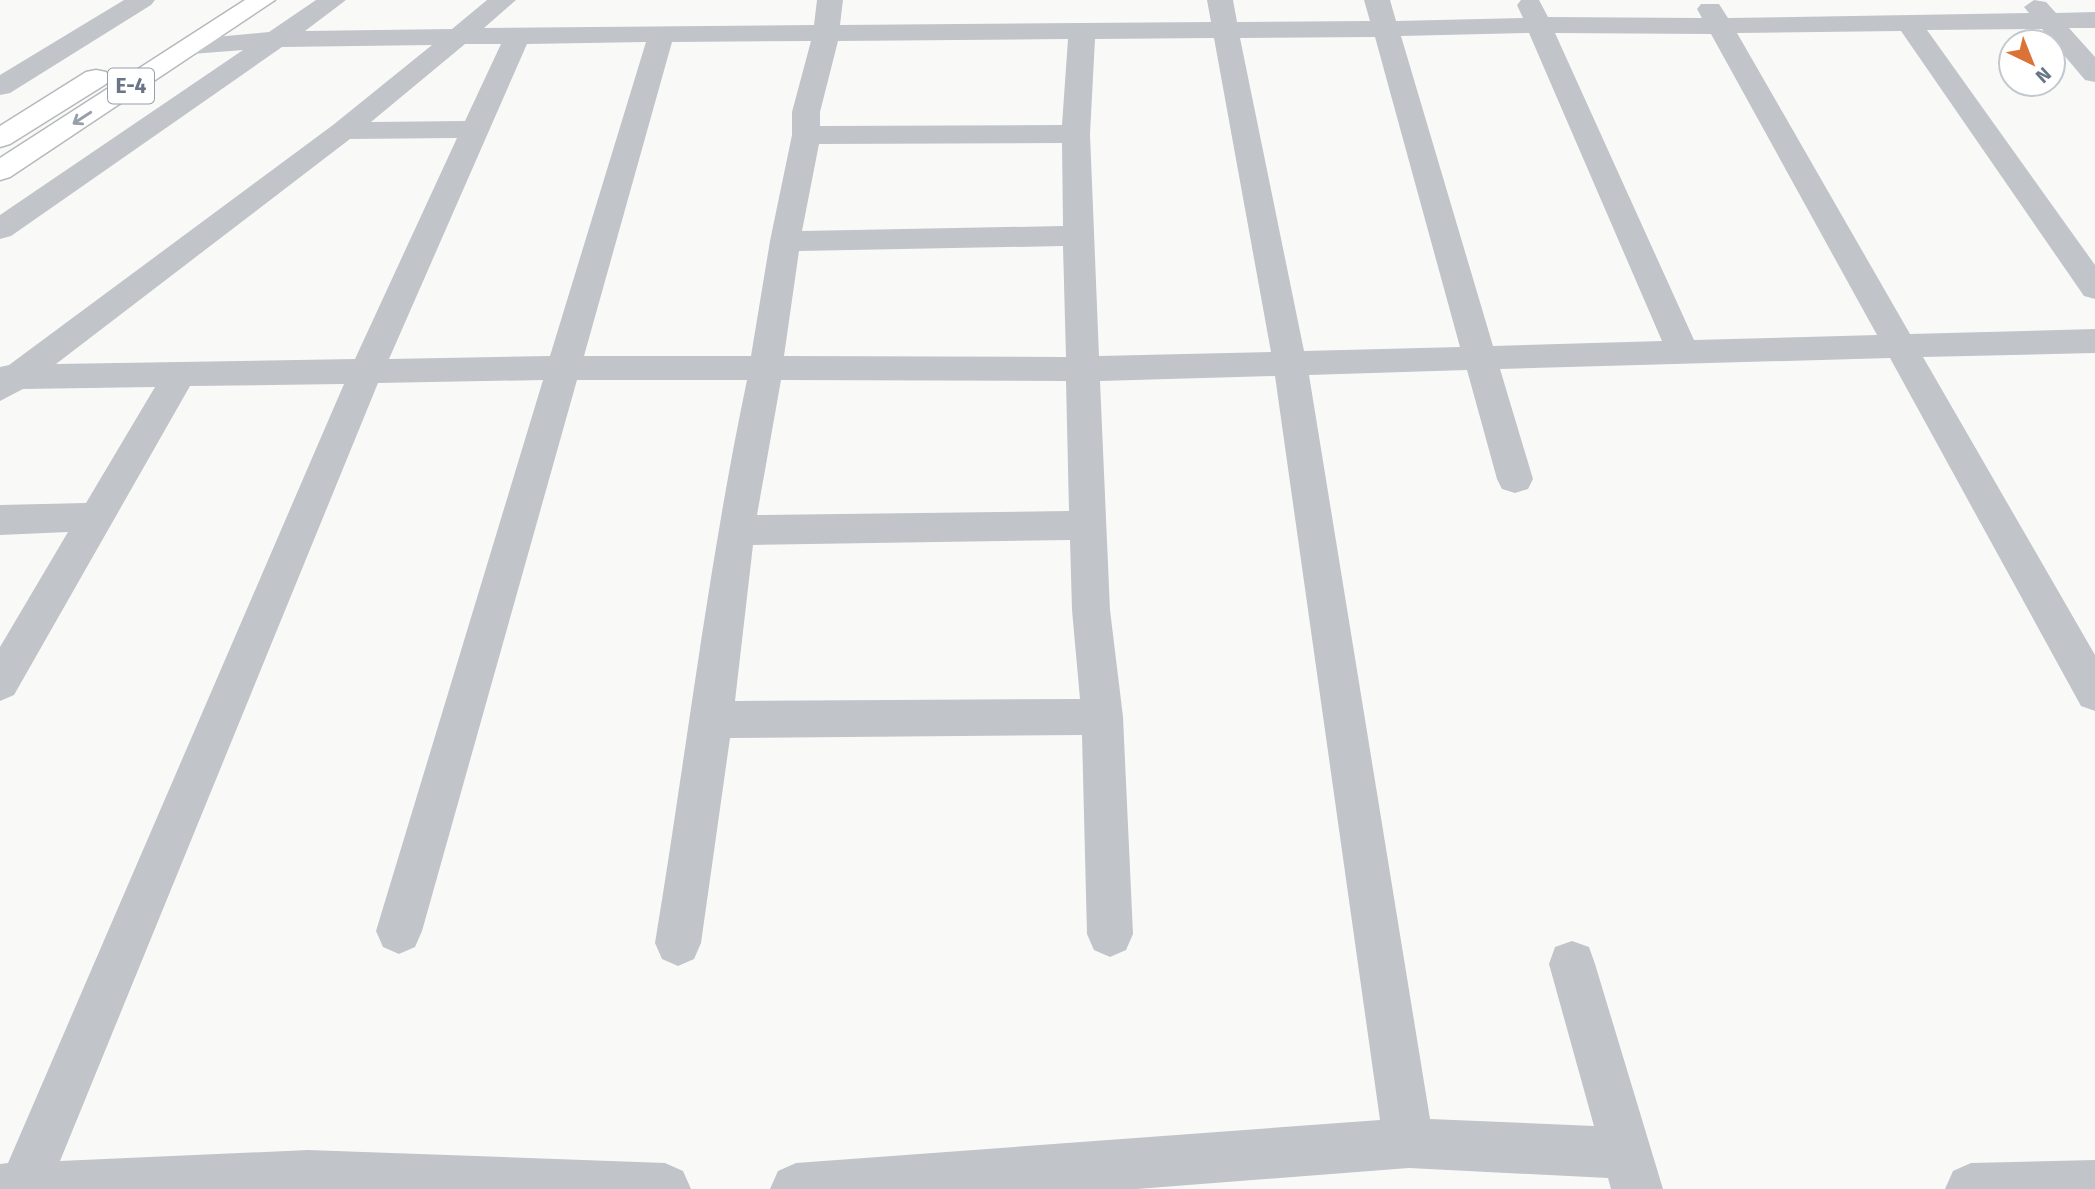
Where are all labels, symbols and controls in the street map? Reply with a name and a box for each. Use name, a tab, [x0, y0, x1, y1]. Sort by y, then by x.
north arrow	[1997, 28, 2067, 98]
text: N	[2031, 62, 2056, 88]
road number: E-4	[108, 68, 154, 104]
one-way arrow	[73, 111, 92, 125]

